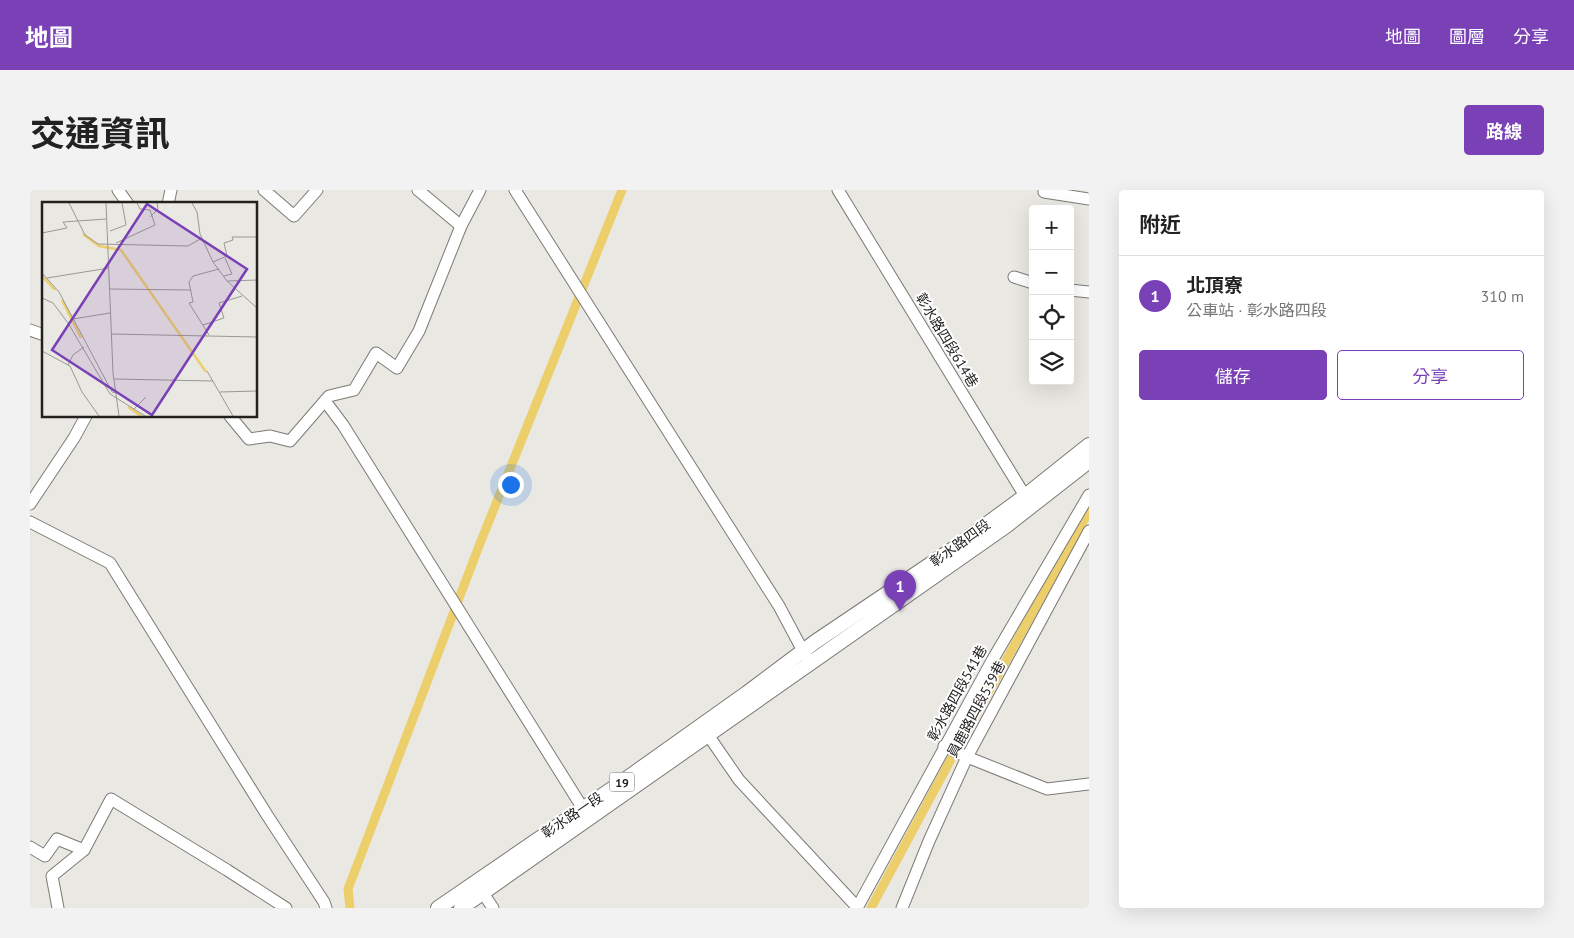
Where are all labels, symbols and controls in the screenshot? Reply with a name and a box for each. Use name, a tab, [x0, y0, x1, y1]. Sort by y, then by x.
text: 地圖	[25, 22, 73, 53]
text: 地圖	[1385, 25, 1421, 48]
text: 圖層	[1449, 25, 1485, 48]
text: 分享	[1513, 25, 1549, 48]
button: 路線	[1464, 105, 1544, 155]
text: 交通資訊	[30, 110, 170, 156]
inset map	[42, 202, 258, 418]
map controls	[1029, 205, 1074, 385]
button: +	[1029, 205, 1074, 250]
text: 附近	[1139, 211, 1181, 238]
button: −	[1029, 250, 1074, 295]
text: 北頂寮	[1186, 273, 1243, 297]
text: 1	[1150, 286, 1160, 306]
text: 310 m	[1481, 286, 1524, 306]
street label: 彰水路四段614巷	[912, 290, 982, 390]
button: locate	[1029, 295, 1074, 340]
text: 公車站 · 彰水路四段	[1186, 300, 1327, 320]
button: layers	[1029, 340, 1074, 385]
button: 儲存	[1139, 350, 1327, 400]
button: 分享	[1337, 350, 1524, 400]
your location	[498, 472, 524, 498]
street label: 彰水路四段	[926, 515, 994, 571]
pin: 1	[884, 570, 916, 611]
street label: 彰水路四段541巷	[923, 642, 991, 744]
street label: 員鹿路四段539巷	[943, 658, 1009, 760]
road number: 19	[610, 772, 634, 792]
street label: 彰水路一段	[538, 788, 606, 842]

